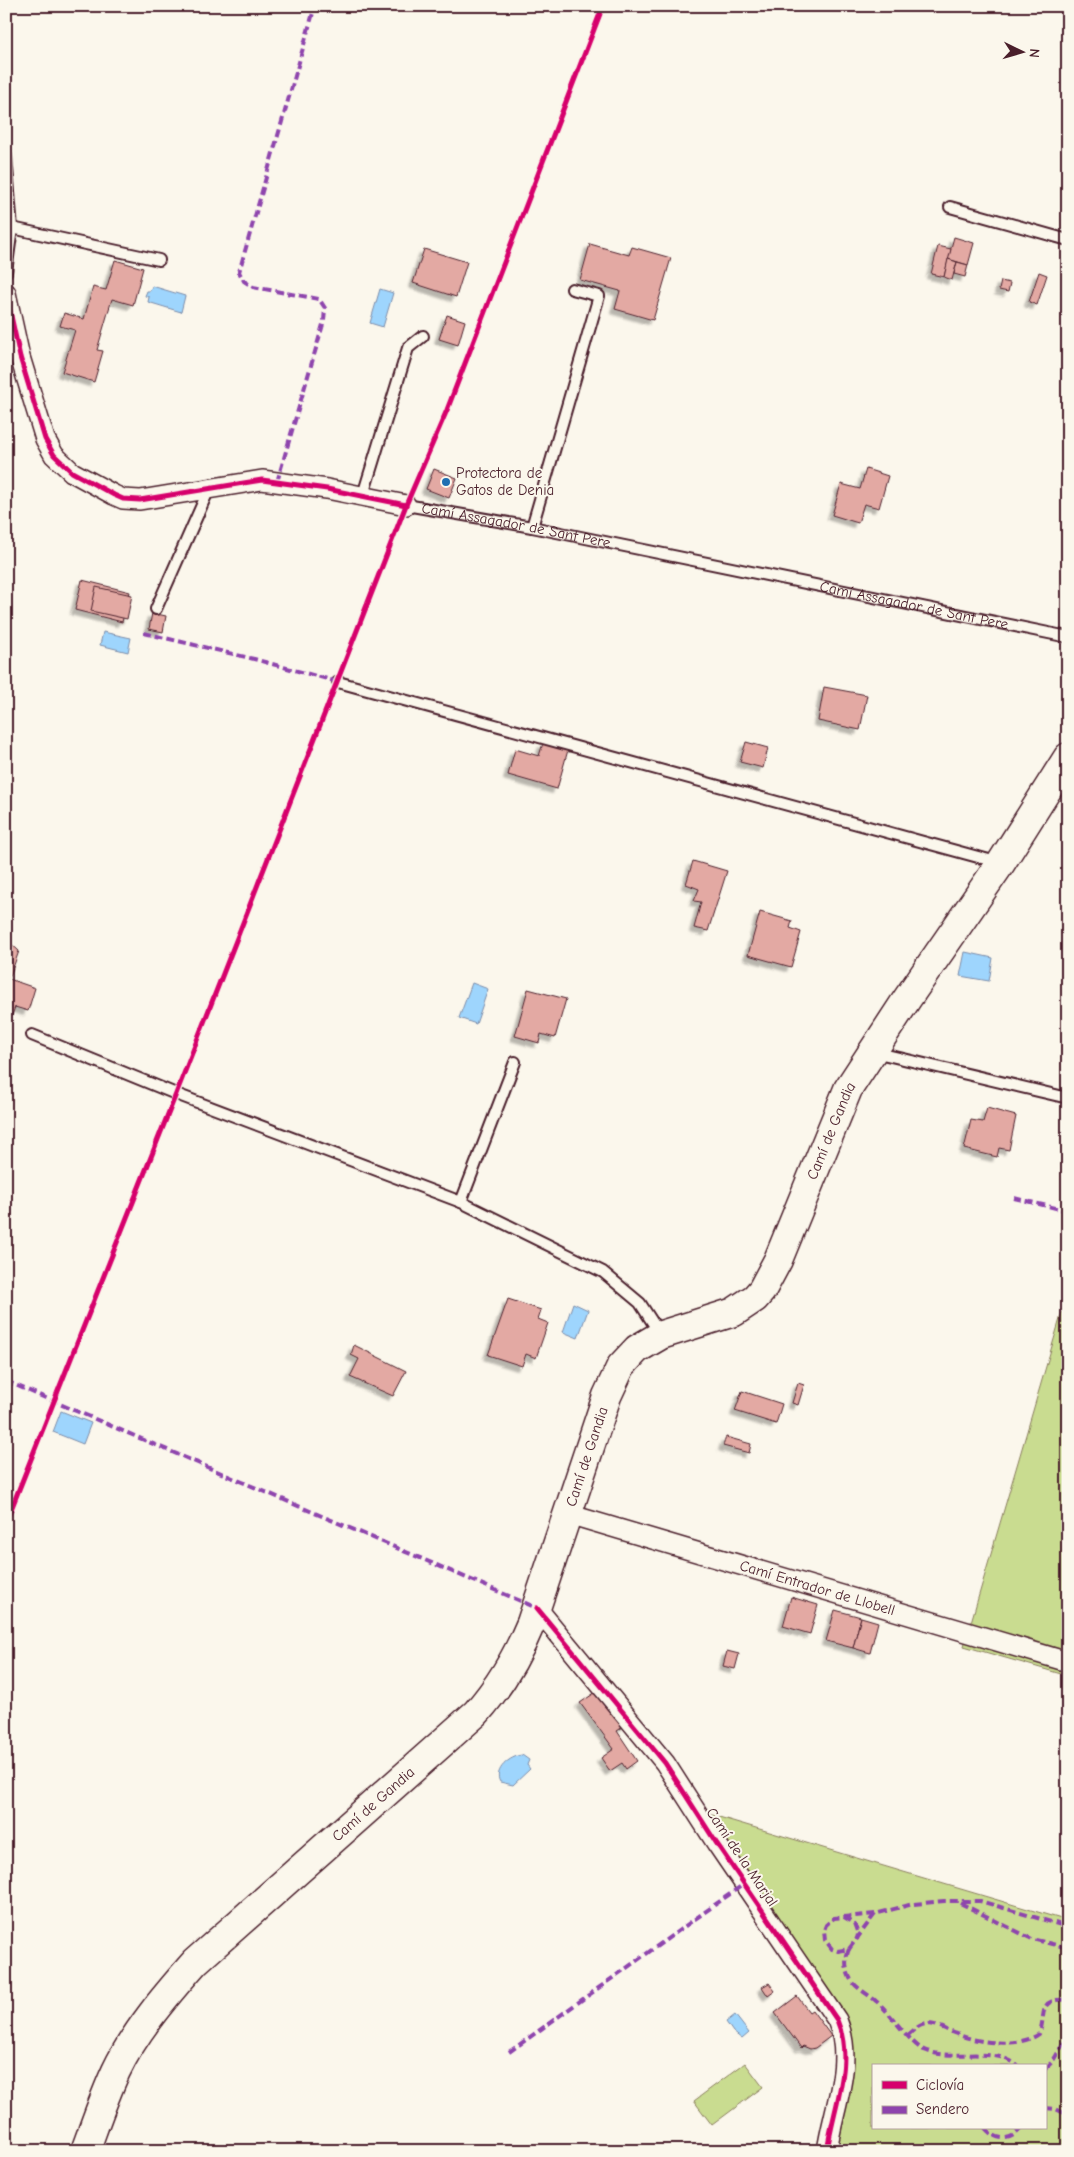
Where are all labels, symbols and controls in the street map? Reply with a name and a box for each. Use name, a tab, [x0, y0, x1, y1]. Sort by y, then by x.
north arrow	[996, 28, 1046, 78]
text: N	[1026, 48, 1043, 58]
place label: Protectora de Gatos de Denia	[456, 464, 554, 499]
marker: Protectora de Gatos de Denia	[440, 476, 452, 488]
street label: Camí Assagador de Sant Pere	[420, 499, 613, 552]
street label: Camí Assagador de Sant Pere	[818, 577, 1010, 634]
street label: Camí de Gandia	[803, 1078, 859, 1182]
street label: Camí de Gandia	[562, 1404, 612, 1509]
street label: Camí Entrador de Llobell	[738, 1556, 897, 1619]
street label: Camí de Gandia	[328, 1763, 418, 1845]
street label: Camí de la Marjal	[702, 1804, 782, 1910]
legend	[872, 2064, 1046, 2130]
text: Ciclovía	[916, 2076, 964, 2094]
text: Sendero	[916, 2100, 969, 2118]

